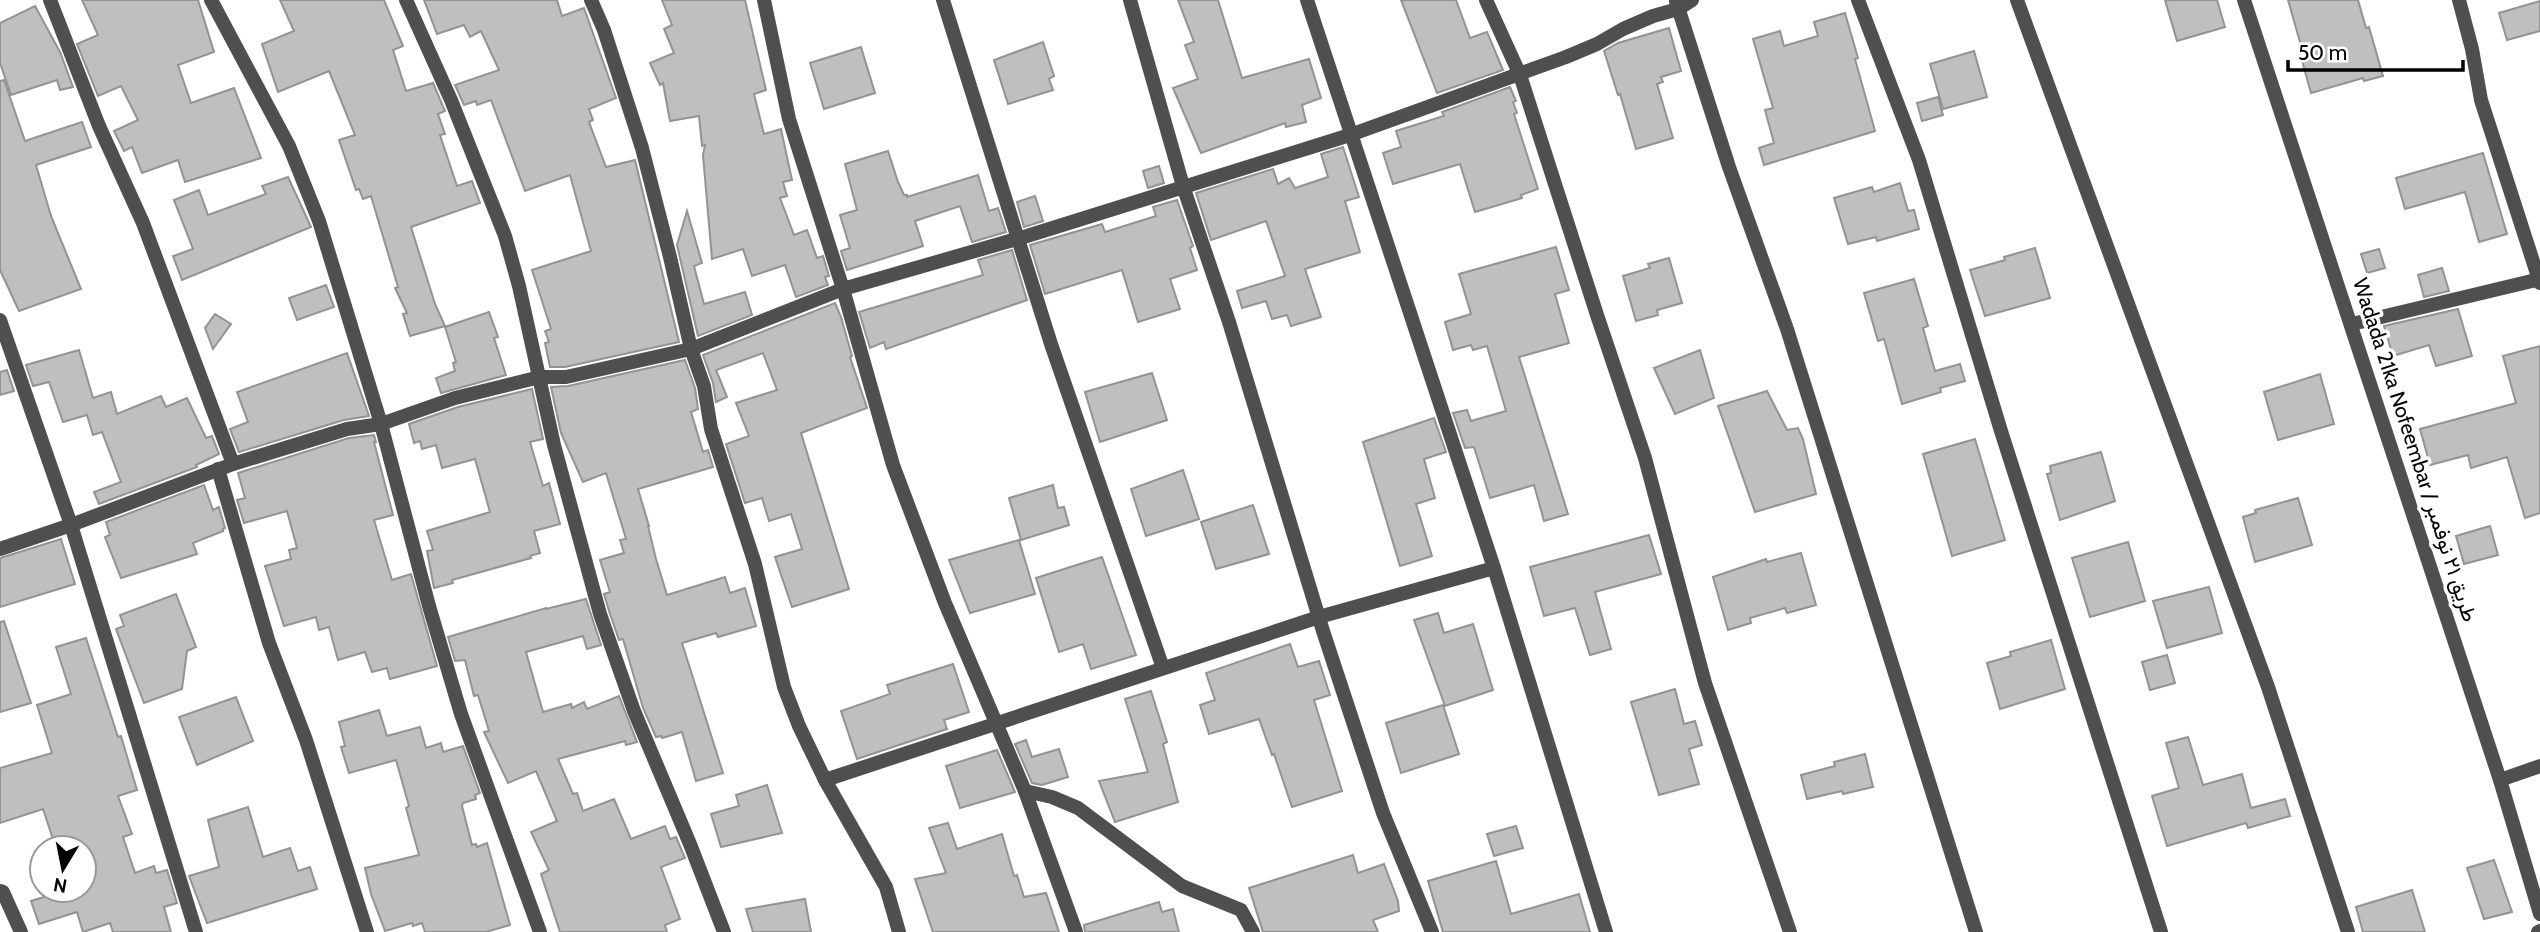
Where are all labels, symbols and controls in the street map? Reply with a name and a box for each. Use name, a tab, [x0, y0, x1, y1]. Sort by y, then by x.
scale bar	[2288, 28, 2463, 72]
text: 50 m	[2298, 40, 2347, 65]
street label: Wadada 21ka Nofeembar / طريق ٢١ نوفمبر	[2347, 275, 2483, 625]
north arrow	[28, 834, 98, 904]
text: N	[52, 873, 69, 898]

